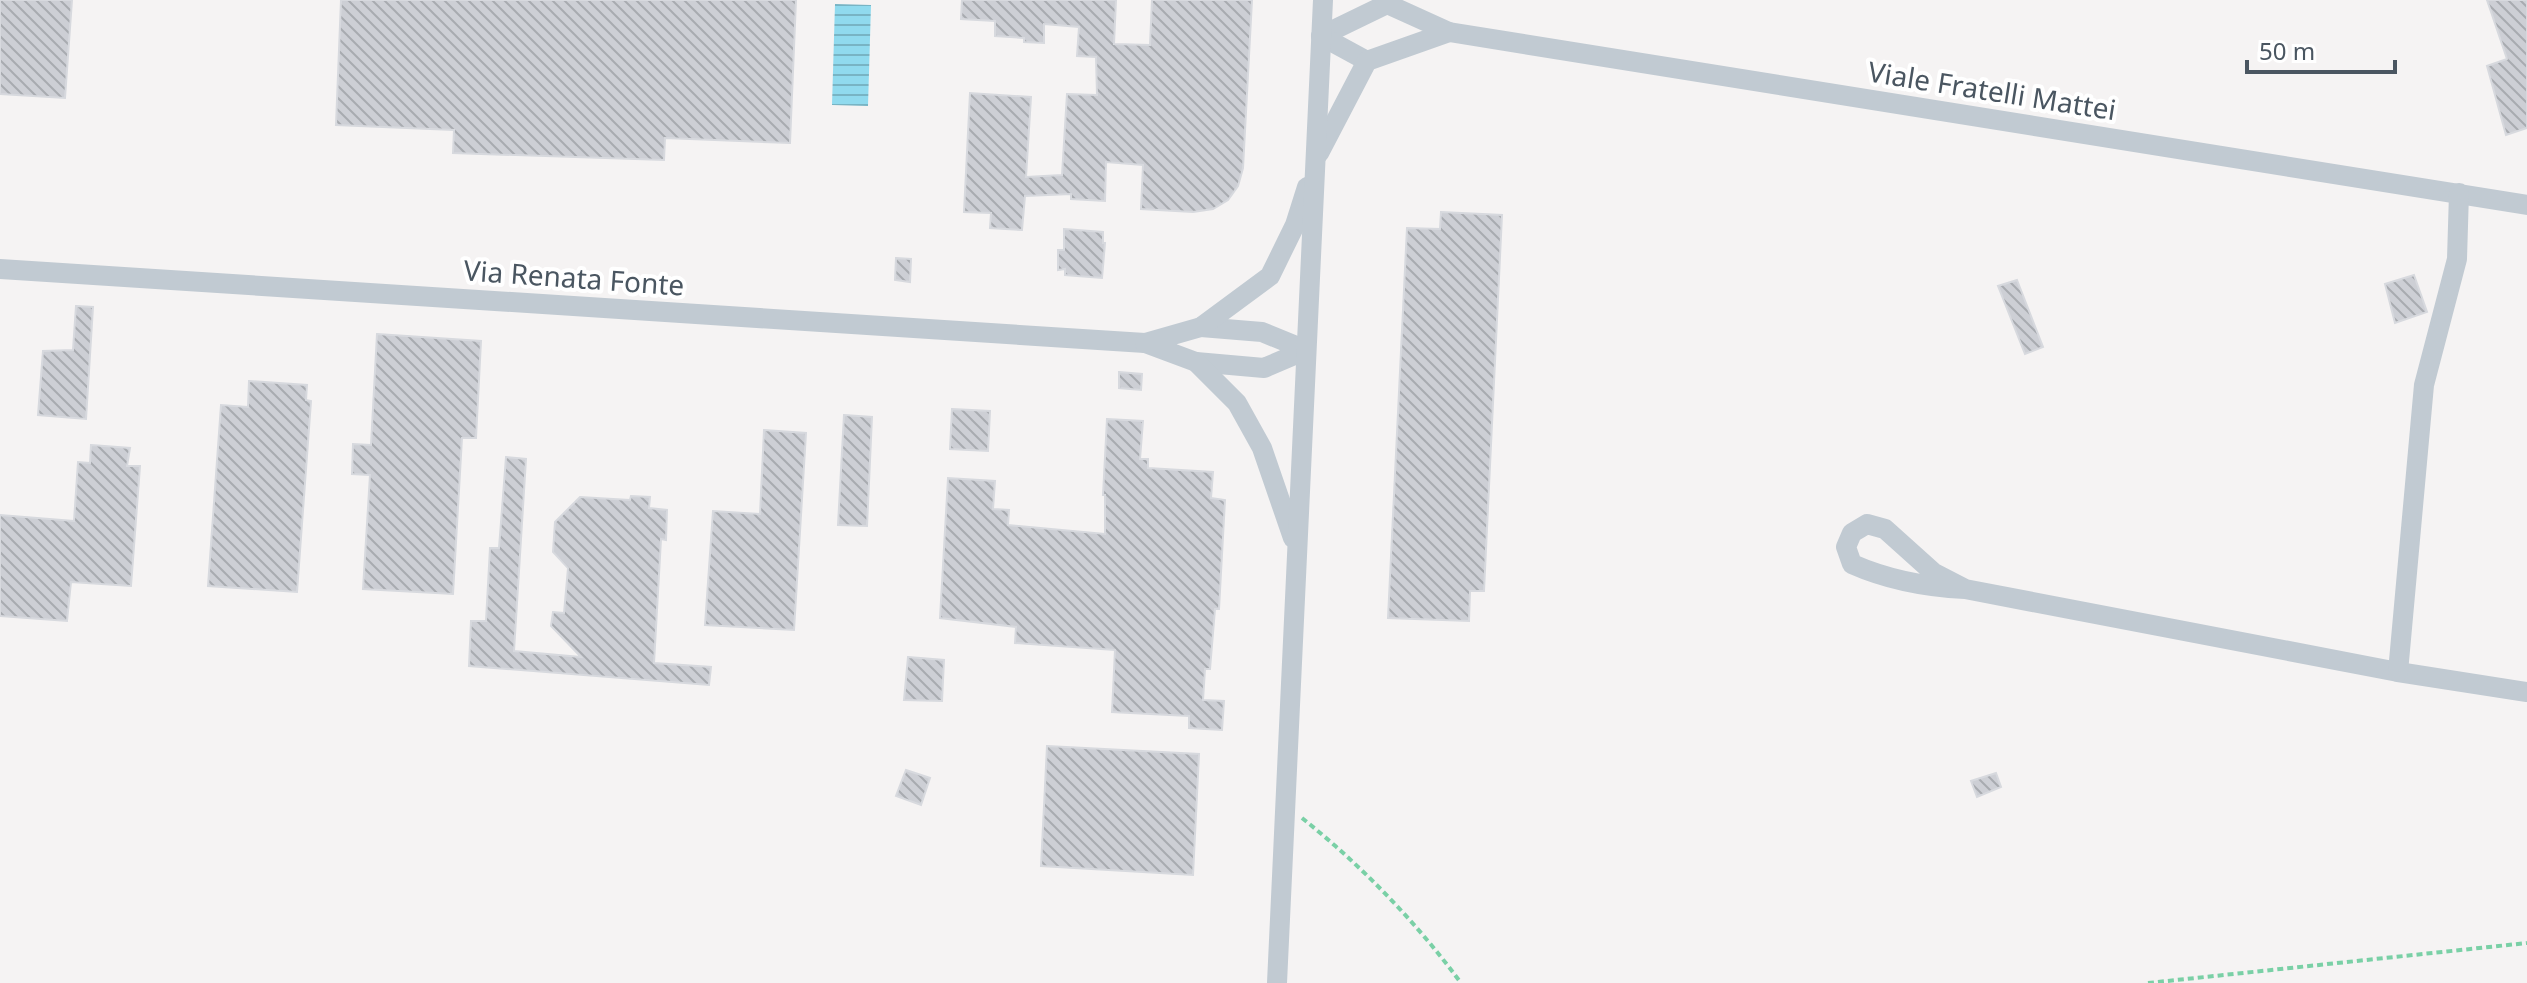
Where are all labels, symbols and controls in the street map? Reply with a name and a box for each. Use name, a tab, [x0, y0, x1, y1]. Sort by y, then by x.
scale bar	[2247, 24, 2395, 74]
text: 50 m	[2259, 34, 2315, 67]
street label: Viale Fratelli Mattei	[1865, 52, 2119, 128]
street label: Via Renata Fonte	[463, 250, 686, 304]

